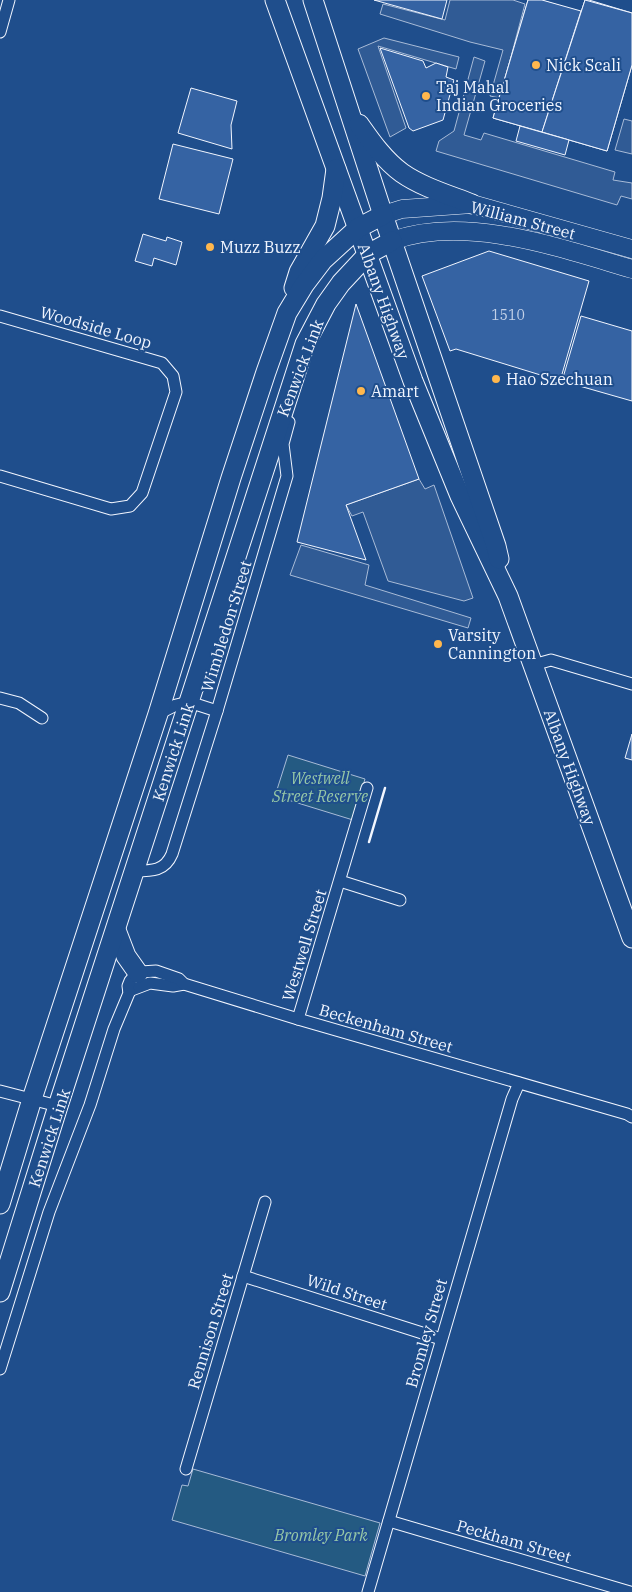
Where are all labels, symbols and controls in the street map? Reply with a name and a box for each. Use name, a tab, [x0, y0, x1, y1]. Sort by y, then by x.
place label: Nick Scali	[546, 55, 621, 75]
marker: Nick Scali	[530, 59, 542, 71]
place label: Taj Mahal Indian Groceries	[436, 77, 562, 115]
marker: Taj Mahal Indian Groceries	[420, 90, 432, 102]
street label: William Street	[468, 196, 578, 244]
place label: Muzz Buzz	[220, 237, 301, 257]
street label: Albany Highway	[354, 240, 414, 362]
marker: Muzz Buzz	[204, 241, 216, 253]
street label: Woodside Loop	[38, 302, 154, 353]
house number: 1510	[491, 306, 525, 324]
street label: Kenwick Link	[272, 316, 328, 419]
place label: Hao Szechuan	[506, 369, 613, 389]
marker: Hao Szechuan	[490, 373, 502, 385]
place label: Amart	[371, 381, 419, 401]
marker: Amart	[355, 385, 367, 397]
street label: Wimbledon Street	[197, 558, 256, 694]
place label: Varsity Cannington	[448, 625, 536, 663]
marker: Varsity Cannington	[432, 638, 444, 650]
street label: Kenwick Link	[148, 700, 199, 804]
street label: Albany Highway	[540, 706, 600, 828]
park label: Westwell Street Reserve	[271, 768, 368, 806]
street label: Westwell Street	[278, 886, 331, 1003]
street label: Beckenham Street	[317, 999, 455, 1057]
street label: Kenwick Link	[24, 1086, 75, 1190]
street label: Rennison Street	[183, 1270, 237, 1391]
street label: Wild Street	[304, 1270, 390, 1315]
street label: Bromley Street	[401, 1276, 451, 1390]
street label: Peckham Street	[454, 1515, 574, 1567]
park label: Bromley Park	[273, 1525, 368, 1545]

